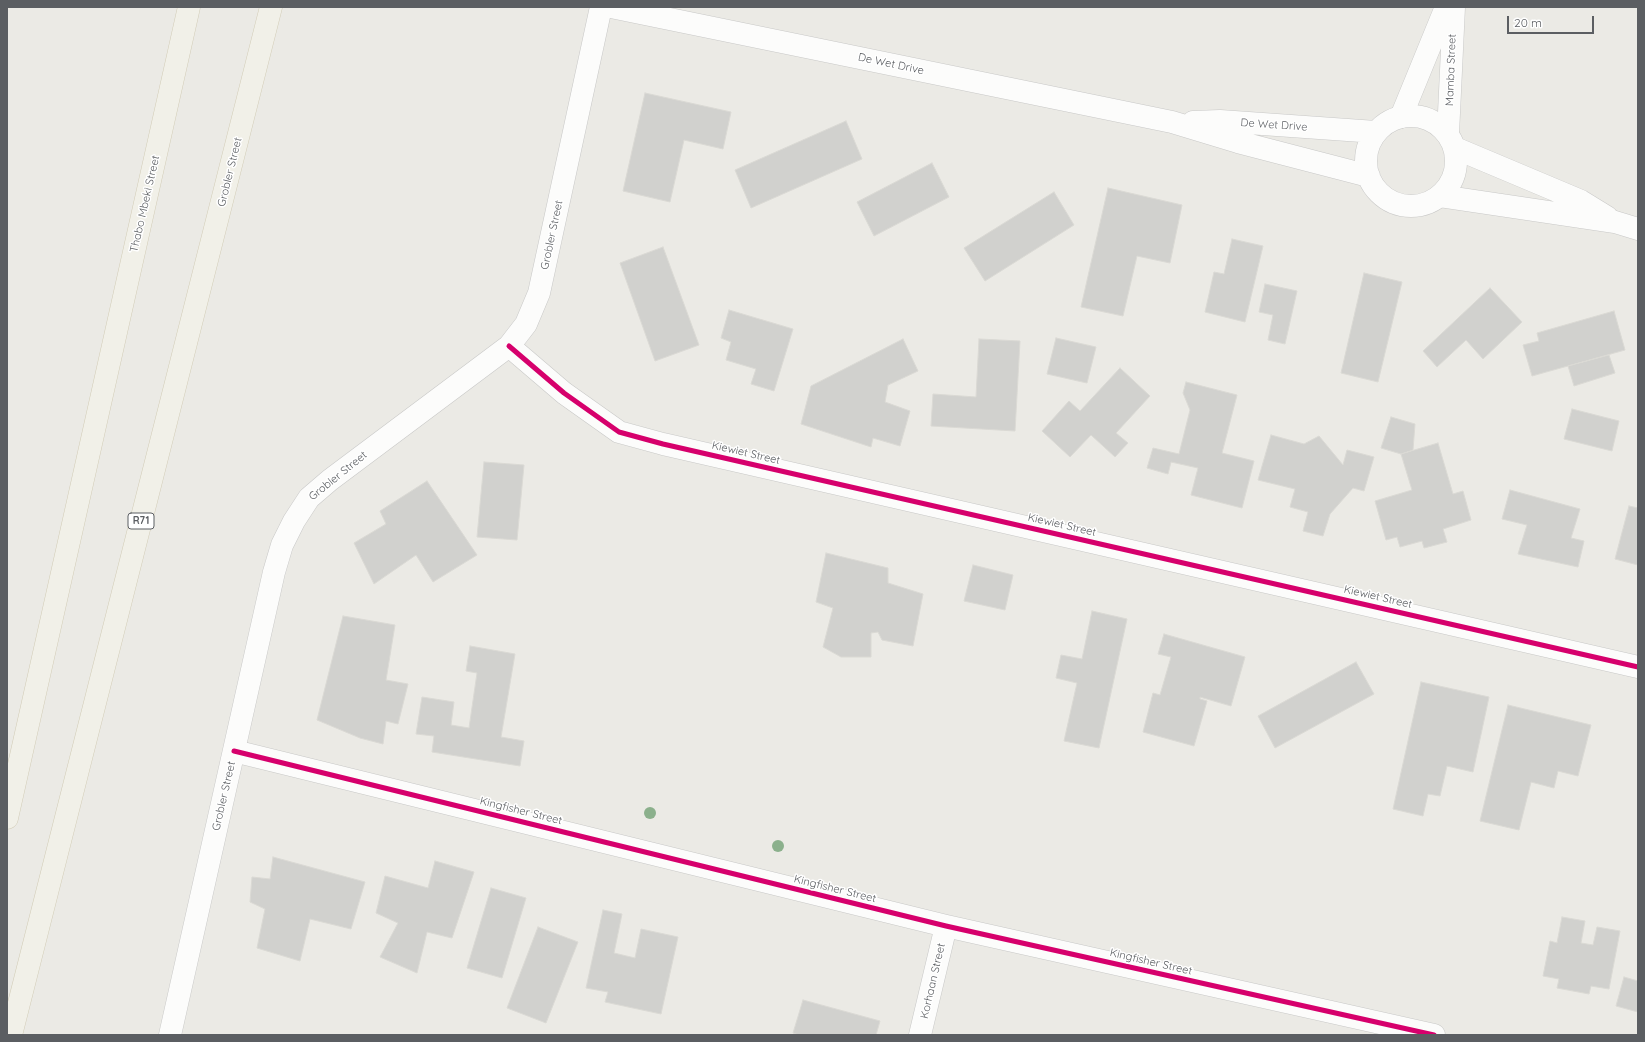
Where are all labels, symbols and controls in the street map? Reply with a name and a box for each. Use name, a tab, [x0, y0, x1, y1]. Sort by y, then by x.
scale bar	[1509, 8, 1596, 34]
text: 20 m	[1514, 15, 1542, 30]
street label: Mamba Street	[1443, 34, 1459, 106]
street label: De Wet Drive	[857, 51, 925, 77]
street label: De Wet Drive	[1240, 116, 1308, 134]
street label: Grobler Street	[215, 136, 245, 208]
street label: Thabo Mbeki Street	[127, 154, 163, 254]
street label: Grobler Street	[538, 199, 566, 271]
street label: Kiewiet Street	[711, 439, 781, 467]
street label: Grobler Street	[306, 449, 370, 503]
street label: Kiewiet Street	[1027, 511, 1097, 539]
road number: R71	[128, 513, 154, 529]
street label: Kiewiet Street	[1343, 583, 1413, 611]
street label: Grobler Street	[210, 760, 238, 832]
street label: Kingfisher Street	[479, 794, 563, 828]
street label: Kingfisher Street	[793, 872, 877, 906]
street label: Korhaan Street	[918, 942, 948, 1020]
street label: Kingfisher Street	[1108, 946, 1194, 978]

